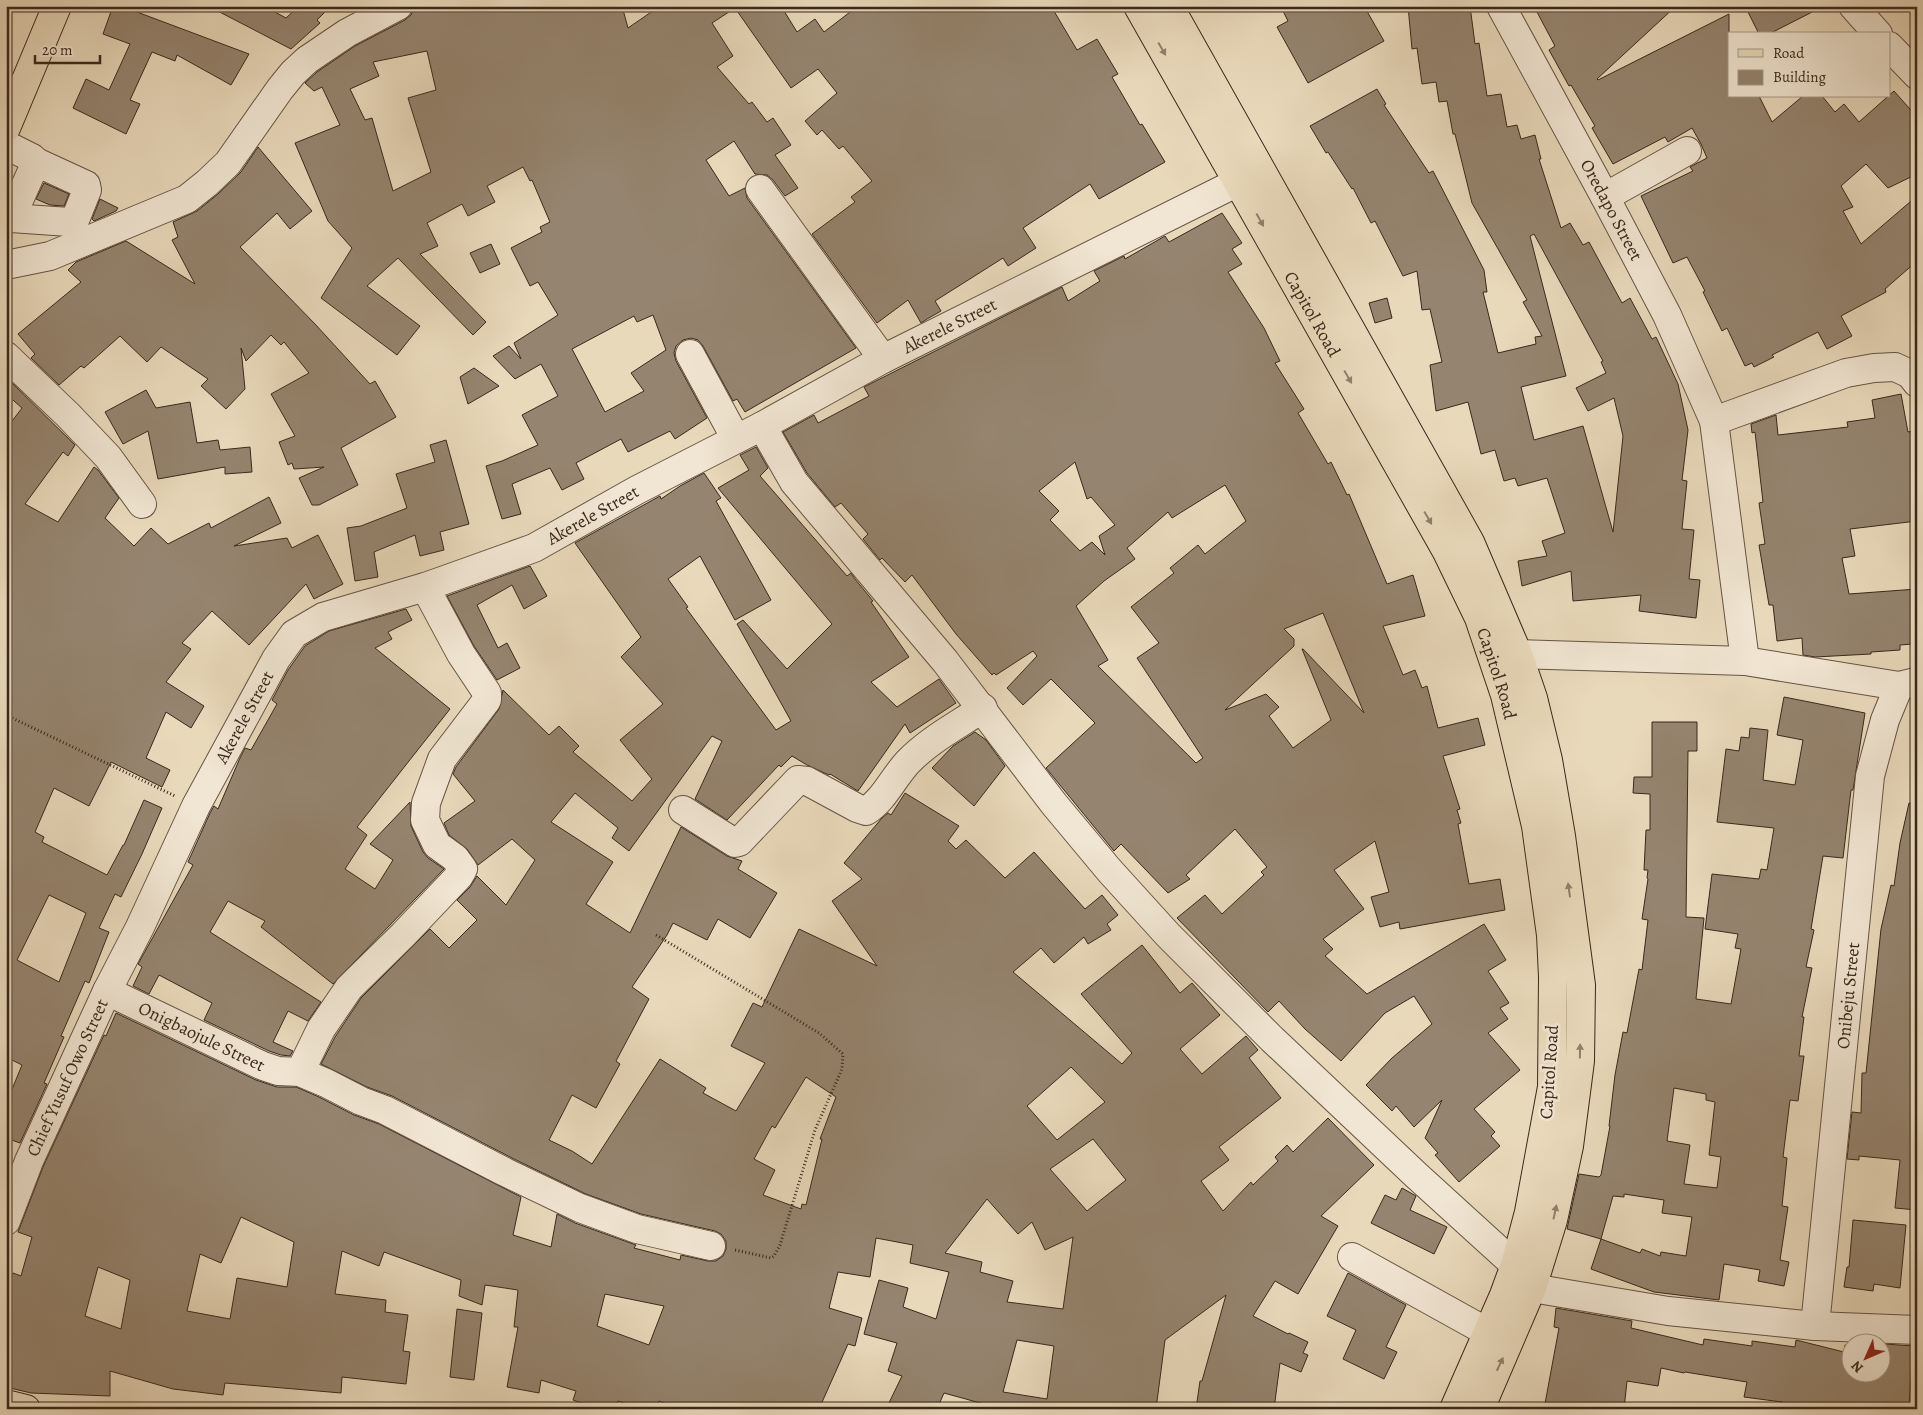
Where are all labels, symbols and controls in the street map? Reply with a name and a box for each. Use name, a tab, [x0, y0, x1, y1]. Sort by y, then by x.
scale bar	[35, 32, 100, 64]
legend	[1728, 32, 1890, 98]
text: 20 m	[42, 40, 73, 60]
one-way arrow	[1158, 41, 1166, 56]
text: Road	[1773, 43, 1805, 63]
text: Building	[1773, 67, 1826, 87]
street label: Oredapo Street	[1575, 155, 1648, 265]
one-way arrow	[1255, 214, 1264, 227]
street label: Capitol Road	[1279, 267, 1346, 361]
street label: Akerele Street	[898, 292, 1001, 360]
one-way arrow	[1343, 370, 1352, 384]
street label: Akerele Street	[542, 479, 643, 551]
one-way arrow	[1424, 511, 1432, 526]
street label: Capitol Road	[1471, 625, 1522, 722]
street label: Akerele Street	[209, 666, 279, 768]
one-way arrow	[1565, 881, 1573, 897]
street label: Onibeju Street	[1831, 941, 1865, 1050]
street label: Chief Yusuf Owo Street	[21, 995, 114, 1160]
street label: Onigbaojule Street	[134, 996, 269, 1077]
street label: Capitol Road	[1534, 1024, 1564, 1120]
one-way arrow	[1576, 1043, 1584, 1059]
one-way arrow	[1551, 1204, 1559, 1219]
north arrow	[1840, 1332, 1890, 1382]
one-way arrow	[1496, 1357, 1504, 1371]
text: N	[1847, 1357, 1867, 1377]

